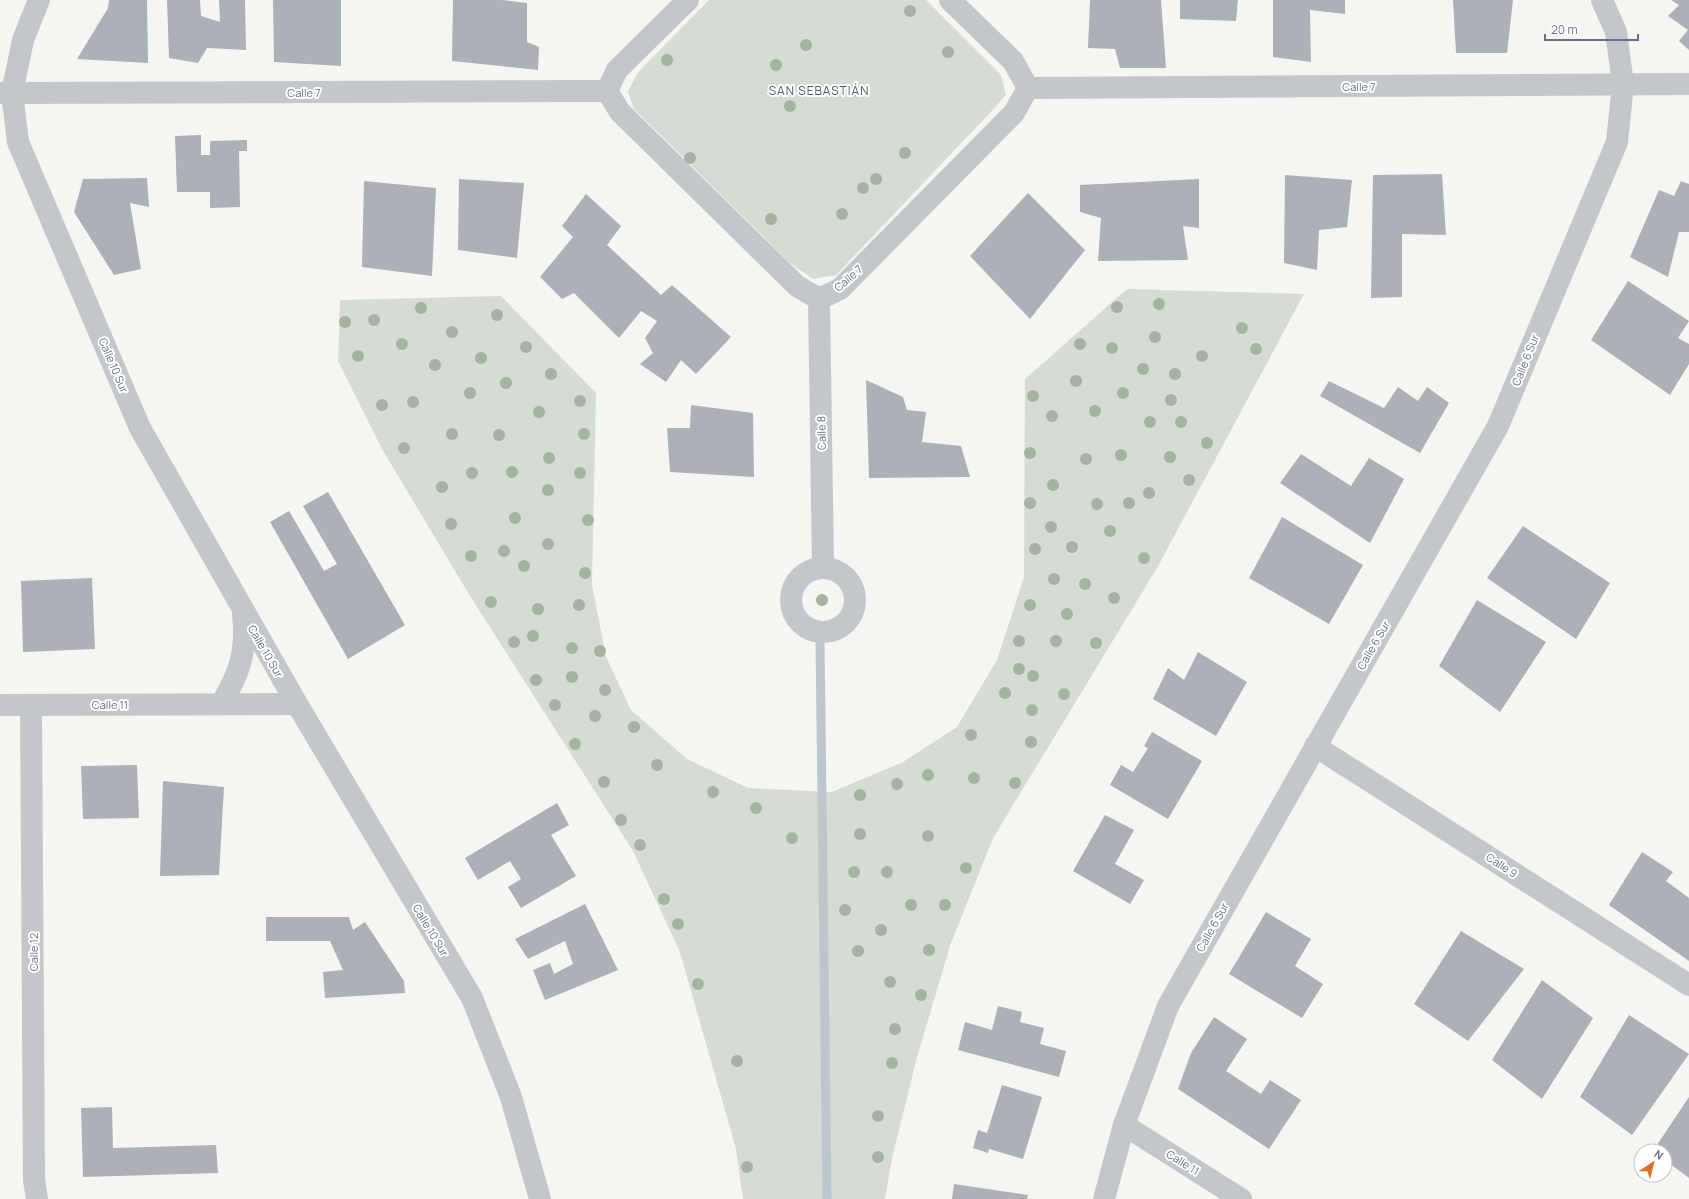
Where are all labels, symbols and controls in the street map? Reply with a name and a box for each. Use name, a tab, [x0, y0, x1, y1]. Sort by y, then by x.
scale bar	[1545, 16, 1638, 42]
text: 20 m	[1551, 21, 1578, 38]
street label: Calle 7	[1342, 79, 1376, 94]
district label: SAN SEBASTIÁN	[769, 82, 869, 99]
street label: Calle 7	[287, 85, 321, 100]
street label: Calle 7	[831, 261, 865, 295]
street label: Calle 6 Sur	[1508, 332, 1542, 388]
street label: Calle 10 Sur	[96, 335, 132, 395]
street label: Calle 8	[813, 416, 829, 450]
street label: Calle 6 Sur	[1353, 618, 1393, 672]
street label: Calle 10 Sur	[245, 622, 287, 680]
street label: Calle 11	[92, 697, 128, 712]
street label: Calle 9	[1483, 849, 1521, 881]
street label: Calle 6 Sur	[1192, 900, 1232, 954]
street label: Calle 10 Sur	[410, 901, 452, 959]
street label: Calle 12	[26, 933, 41, 971]
north arrow	[1633, 1143, 1673, 1183]
street label: Calle 11	[1164, 1146, 1202, 1178]
text: N	[1651, 1146, 1667, 1163]

